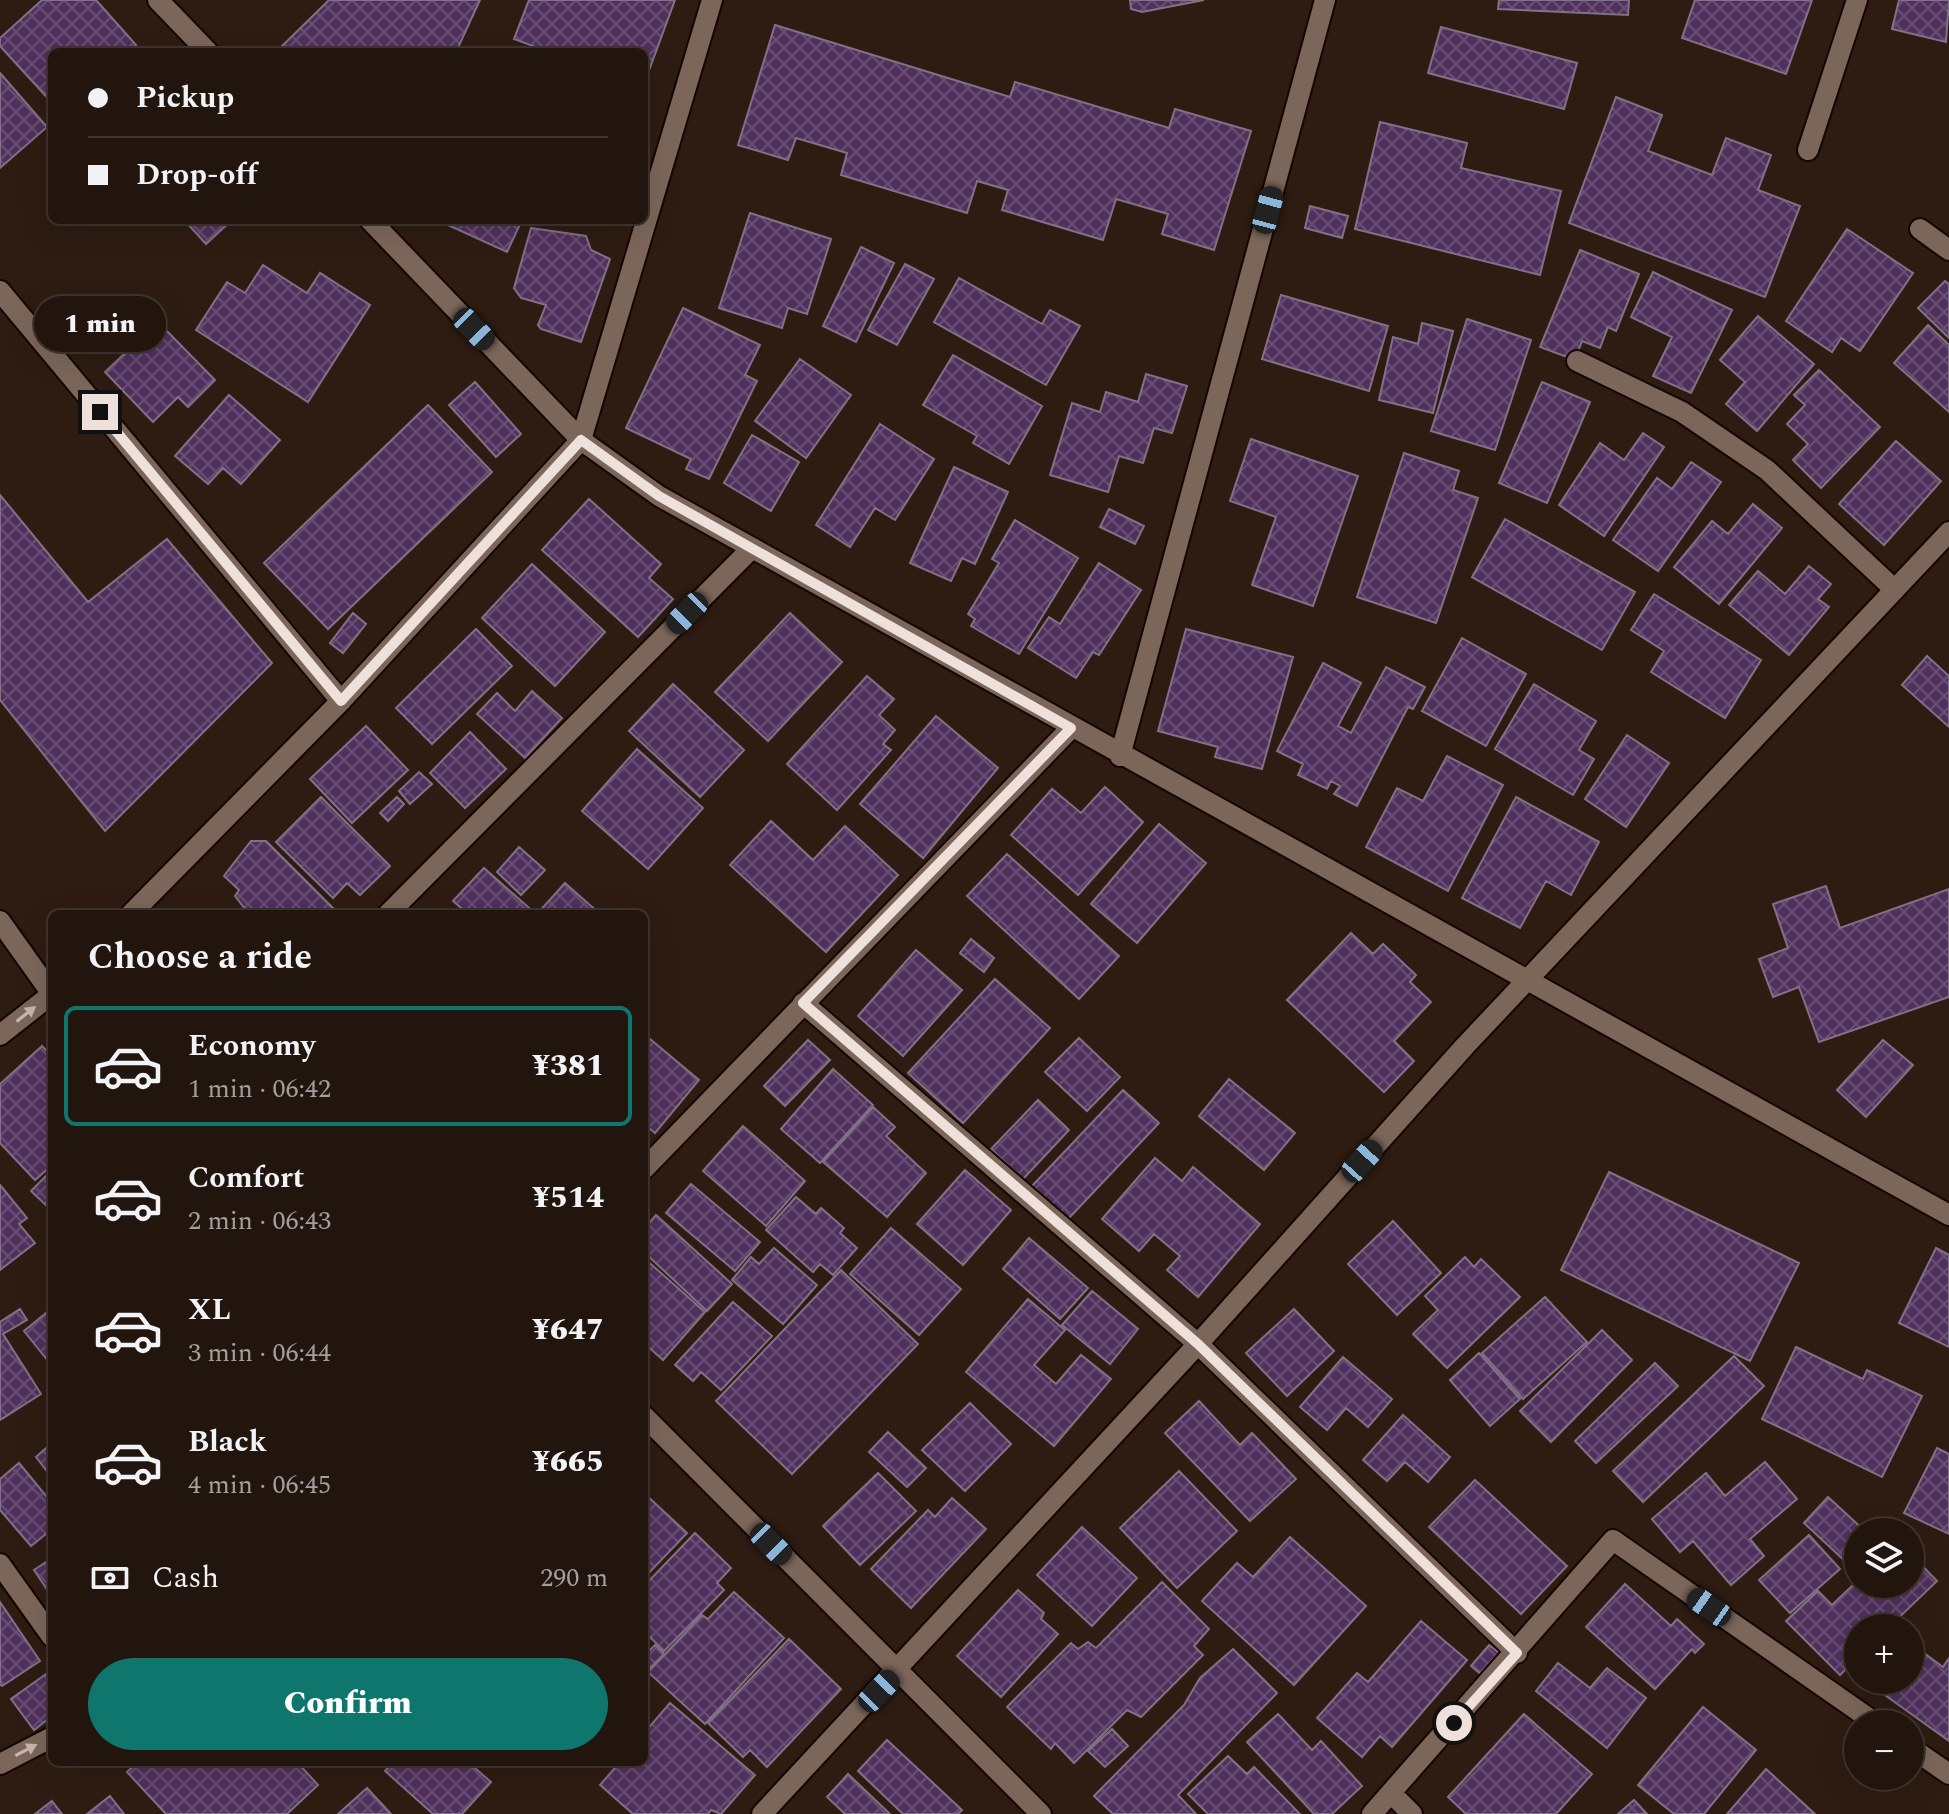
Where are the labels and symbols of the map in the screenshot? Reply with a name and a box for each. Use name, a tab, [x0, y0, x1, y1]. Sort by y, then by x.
car	[1250, 184, 1286, 236]
callout: 1 min	[34, 296, 166, 352]
car	[449, 303, 499, 355]
route end	[82, 394, 118, 430]
car	[662, 588, 712, 638]
one-way arrow	[16, 1007, 36, 1023]
car	[1337, 1135, 1387, 1187]
car	[746, 1519, 796, 1569]
car	[1682, 1583, 1736, 1631]
car	[854, 1665, 904, 1717]
route start	[1436, 1705, 1472, 1741]
one-way arrow	[15, 1744, 37, 1758]

